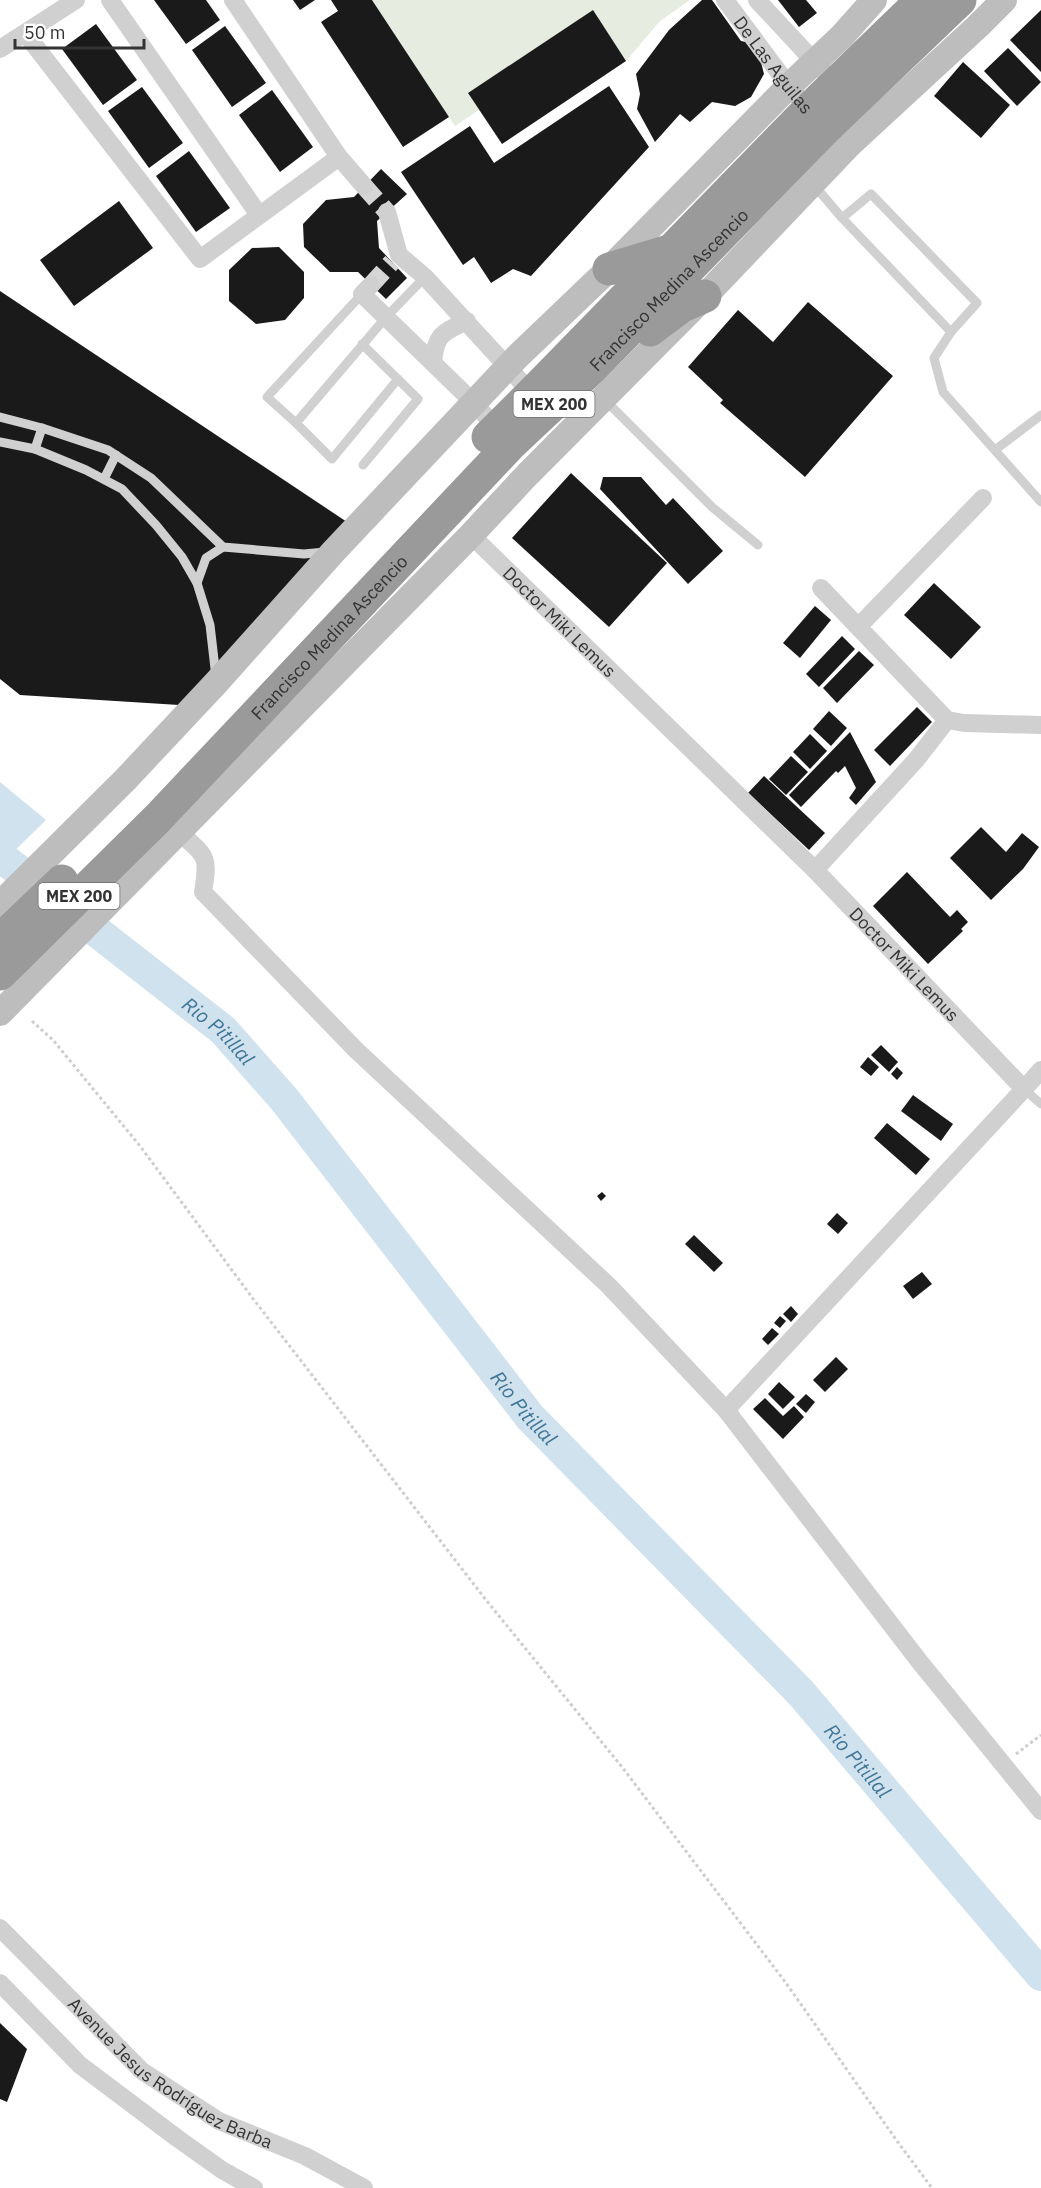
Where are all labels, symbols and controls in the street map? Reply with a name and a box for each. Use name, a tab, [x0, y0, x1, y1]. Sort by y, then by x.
street label: De Las Aguilas	[729, 11, 818, 118]
scale bar	[15, 12, 144, 50]
text: 50 m	[24, 21, 66, 44]
street label: Francisco Medina Ascencio	[584, 203, 753, 376]
road number: MEX 200	[514, 391, 594, 417]
street label: Francisco Medina Ascencio	[246, 550, 412, 724]
street label: Doctor Miki Lemus	[498, 561, 621, 682]
road number: MEX 200	[38, 883, 119, 909]
street label: Doctor Miki Lemus	[845, 902, 964, 1026]
water label: Rio Pitillal	[177, 990, 261, 1071]
water label: Rio Pitillal	[485, 1365, 564, 1451]
water label: Rio Pitillal	[819, 1717, 898, 1804]
street label: Avenue Jesus Rodríguez Barba	[64, 1992, 276, 2153]

